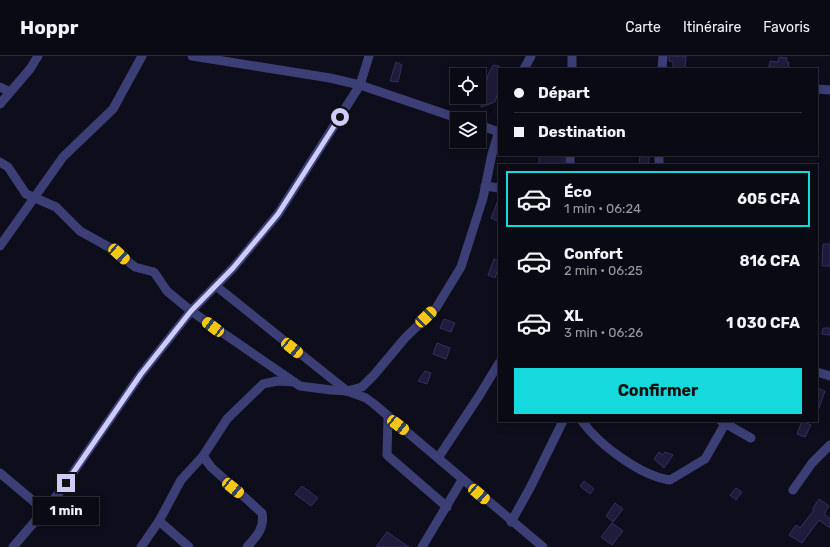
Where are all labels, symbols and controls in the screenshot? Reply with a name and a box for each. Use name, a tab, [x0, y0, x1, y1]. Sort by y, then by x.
text: Hoppr	[20, 16, 78, 39]
text: Carte	[625, 19, 661, 36]
text: Itinéraire	[683, 19, 741, 36]
text: Favoris	[763, 19, 810, 36]
map controls	[450, 68, 486, 148]
button: locate	[450, 68, 486, 104]
text: Départ	[538, 84, 590, 102]
route start	[331, 108, 349, 126]
button: layers	[450, 112, 486, 148]
text: Destination	[538, 123, 626, 141]
icon: car	[516, 181, 552, 217]
text: Éco	[564, 183, 592, 201]
text: 605 CFA	[737, 190, 800, 208]
text: 1 min · 06:24	[564, 201, 641, 216]
car	[106, 242, 132, 266]
icon: car	[516, 243, 552, 279]
text: Confort	[564, 245, 623, 263]
text: 816 CFA	[739, 252, 800, 270]
text: 2 min · 06:25	[564, 263, 643, 278]
car	[413, 304, 439, 330]
icon: car	[516, 305, 552, 341]
text: XL	[564, 307, 583, 325]
text: 1 030 CFA	[726, 314, 800, 332]
car	[200, 315, 226, 339]
text: 3 min · 06:26	[564, 325, 643, 340]
car	[279, 336, 305, 360]
button: Confirmer	[514, 368, 802, 414]
car	[385, 413, 411, 437]
route end	[57, 474, 75, 492]
car	[220, 476, 246, 500]
car	[466, 482, 492, 506]
callout: 1 min	[33, 497, 99, 525]
text: 1 min	[49, 503, 83, 518]

